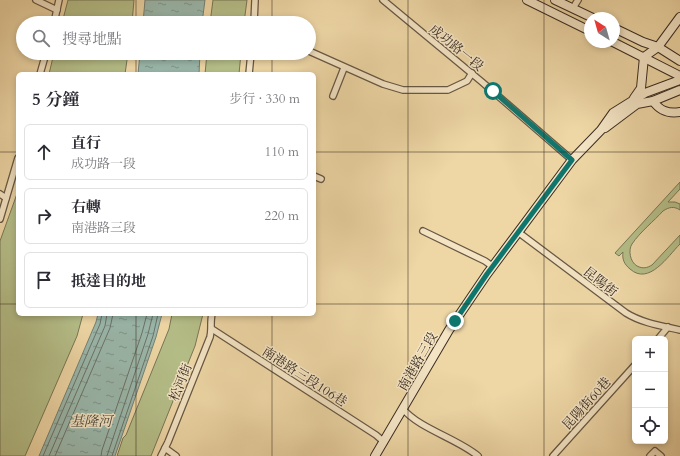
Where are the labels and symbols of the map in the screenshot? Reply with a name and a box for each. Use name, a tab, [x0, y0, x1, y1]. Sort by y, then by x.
north arrow	[584, 12, 620, 48]
street label: 成功路一段	[425, 20, 487, 75]
route start	[484, 82, 502, 100]
street label: 昆陽街	[579, 263, 621, 301]
route end	[446, 312, 464, 330]
street label: 南港路三段	[394, 329, 442, 394]
street label: 南港路三段106巷	[258, 343, 350, 411]
street label: 松河街	[165, 361, 197, 404]
street label: 昆陽街60巷	[558, 373, 615, 434]
water label: 基隆河	[70, 412, 115, 431]

